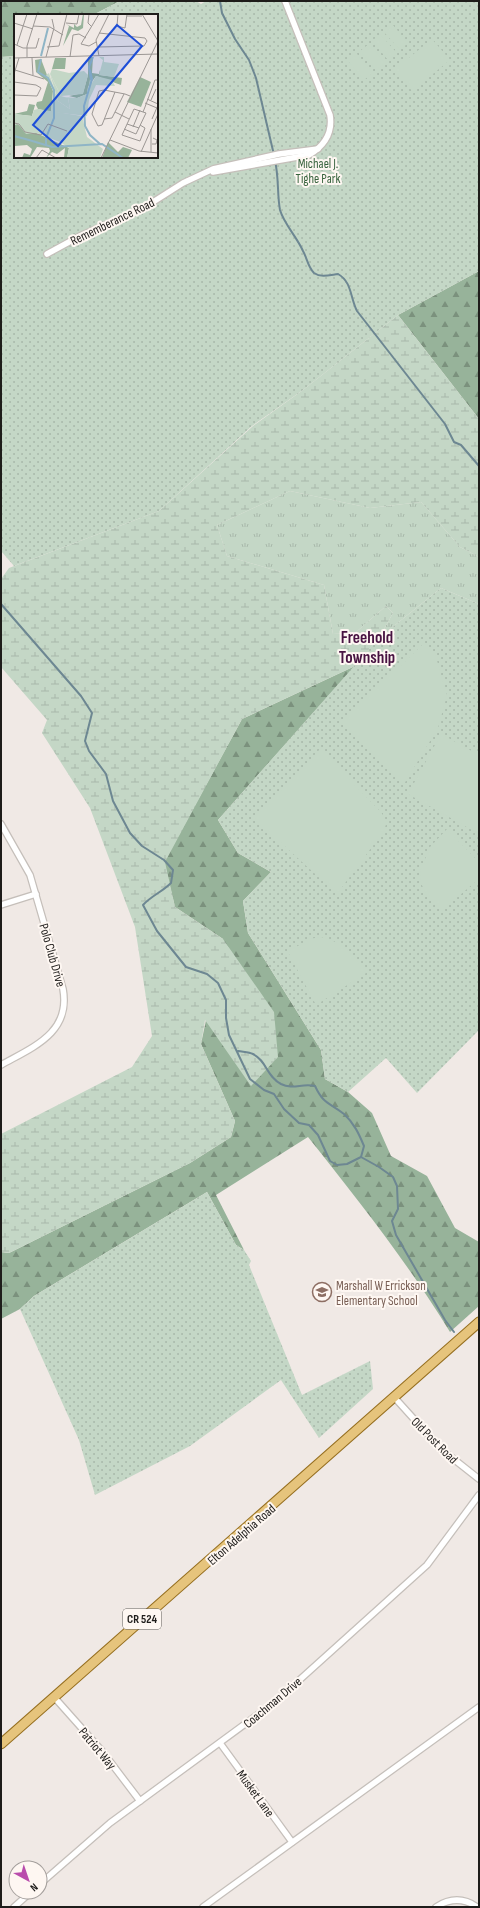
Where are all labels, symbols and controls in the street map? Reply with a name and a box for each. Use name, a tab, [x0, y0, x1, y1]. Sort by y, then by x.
inset map	[14, 14, 158, 158]
park label: Michael J. Tighe Park	[296, 156, 340, 187]
street label: Rememberance Road	[68, 195, 157, 249]
district label: Freehold Township	[339, 628, 395, 668]
street label: Polo Club Drive	[35, 922, 69, 989]
place label: Marshall W Errickson Elementary School	[336, 1278, 426, 1309]
school or university icon: Marshall W Errickson Elementary School	[311, 1281, 333, 1303]
street label: Old Post Road	[408, 1414, 461, 1467]
street label: Elton Adelphia Road	[204, 1501, 279, 1569]
road number: CR 524	[123, 1609, 161, 1629]
street label: Coachman Drive	[240, 1674, 305, 1732]
street label: Patriot Way	[75, 1724, 119, 1773]
street label: Musket Lane	[233, 1767, 278, 1820]
north arrow	[8, 1860, 48, 1900]
text: N	[28, 1880, 41, 1894]

